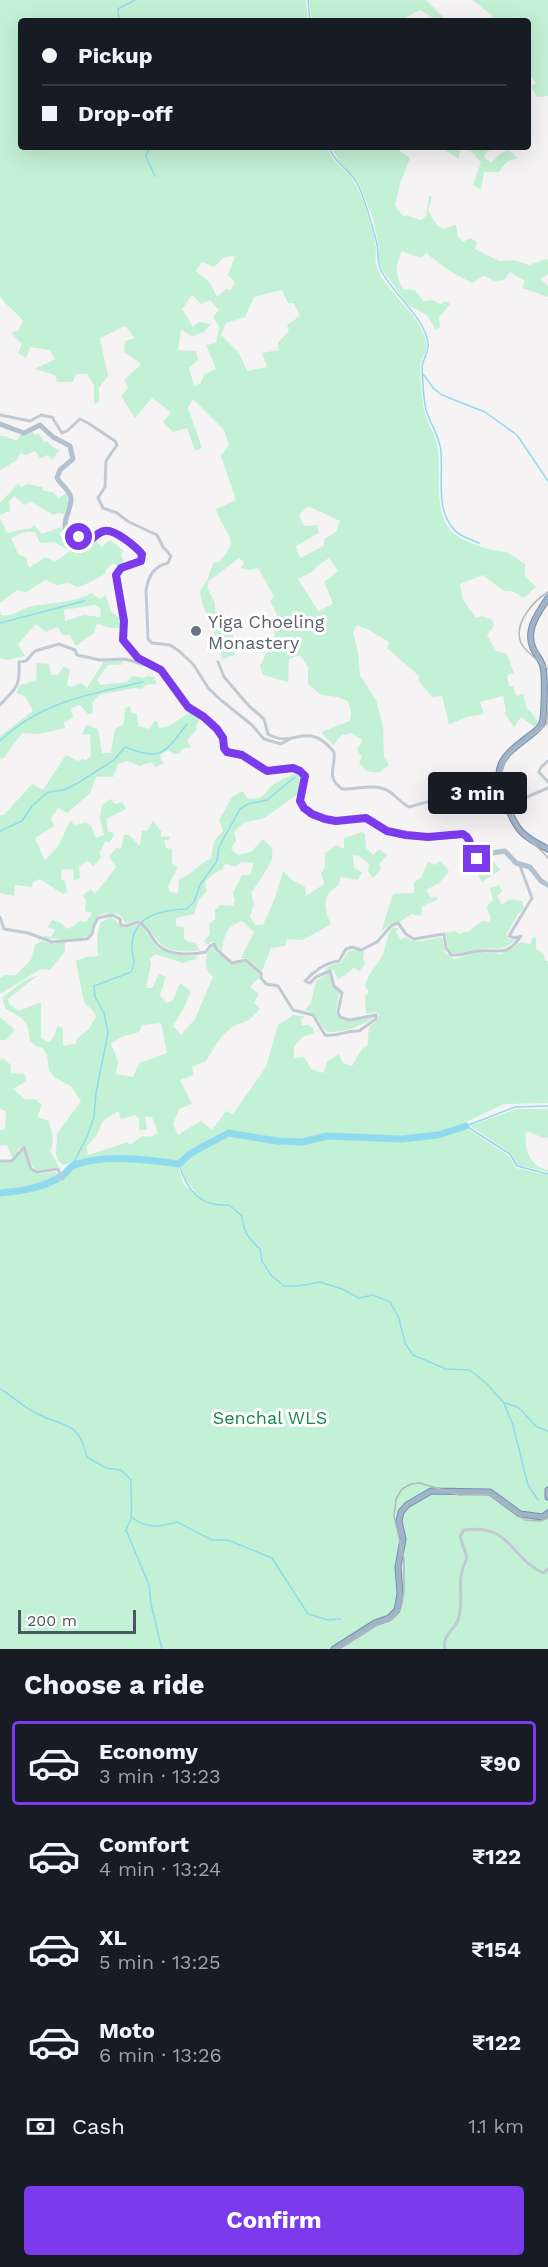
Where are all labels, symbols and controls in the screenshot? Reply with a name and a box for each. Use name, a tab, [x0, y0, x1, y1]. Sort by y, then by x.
text: Pickup	[78, 43, 153, 68]
text: Drop-off	[78, 101, 173, 126]
route start	[65, 523, 92, 550]
place label: Yiga Choeling Monastery	[208, 611, 325, 653]
marker: Yiga Choeling Monastery	[189, 624, 203, 638]
callout: 3 min	[428, 772, 526, 814]
text: 3 min	[450, 781, 505, 805]
route end	[463, 845, 490, 872]
park label: Senchal WLS	[213, 1407, 327, 1428]
scale bar	[18, 1607, 136, 1634]
text: 200 m	[27, 1611, 77, 1630]
text: Choose a ride	[24, 1669, 204, 1701]
icon: car	[27, 1736, 81, 1790]
text: Economy	[99, 1739, 198, 1764]
text: ₹90	[480, 1751, 521, 1776]
text: 3 min · 13:23	[99, 1764, 221, 1788]
icon: car	[27, 1829, 81, 1883]
text: Comfort	[99, 1832, 189, 1857]
text: ₹122	[472, 1844, 521, 1869]
text: 4 min · 13:24	[99, 1857, 221, 1881]
icon: car	[27, 1922, 81, 1976]
text: XL	[99, 1925, 127, 1950]
text: ₹154	[471, 1937, 521, 1962]
text: 5 min · 13:25	[99, 1950, 221, 1974]
icon: car	[27, 2015, 81, 2069]
text: Moto	[99, 2018, 155, 2043]
text: ₹122	[472, 2030, 521, 2055]
text: 6 min · 13:26	[99, 2043, 222, 2067]
icon: cash	[24, 2110, 57, 2143]
text: Cash	[72, 2114, 125, 2139]
text: 1.1 km	[468, 2114, 524, 2138]
button: Confirm	[24, 2186, 524, 2255]

